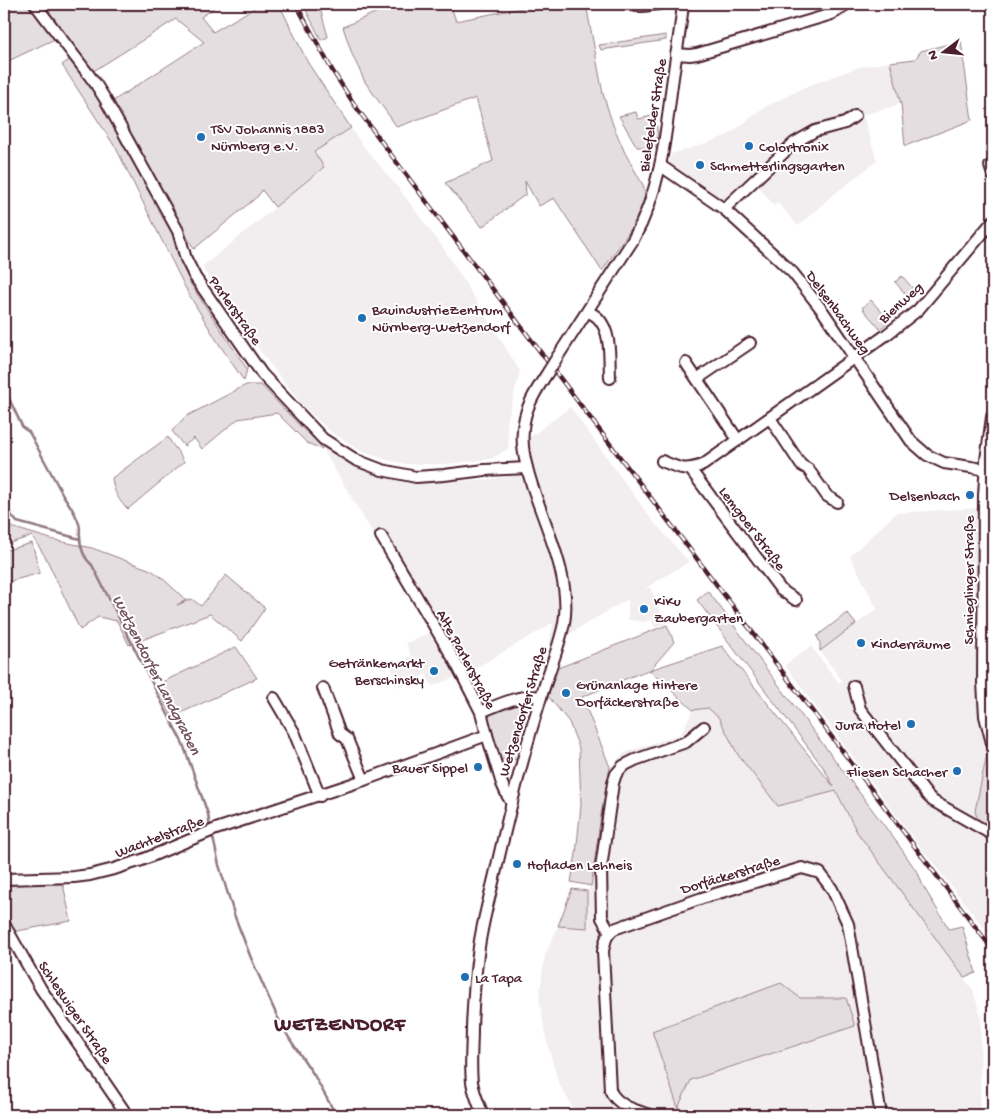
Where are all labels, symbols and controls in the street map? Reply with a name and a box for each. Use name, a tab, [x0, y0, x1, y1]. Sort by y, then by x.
north arrow	[920, 28, 970, 78]
text: N	[924, 48, 943, 62]
street label: Bielefelder Straße	[636, 57, 672, 174]
place label: TSV Johannis 1883 Nürnberg e.V.	[210, 121, 325, 156]
marker: TSV Johannis 1883 Nürnberg e.V.	[195, 131, 207, 143]
place label: Colortronix	[759, 139, 829, 157]
marker: Colortronix	[743, 140, 755, 152]
place label: Schmetterlingsgarten	[710, 158, 845, 176]
marker: Schmetterlingsgarten	[694, 159, 706, 171]
street label: Delsenbachweg	[801, 267, 874, 358]
street label: Parlerstraße	[203, 272, 265, 349]
street label: Bienweg	[875, 279, 927, 329]
place label: BauindustrieZentrum Nürnberg-Wetzendorf	[371, 302, 511, 337]
marker: BauindustrieZentrum Nürnberg-Wetzendorf	[356, 312, 368, 324]
street label: Lemgoer Straße	[714, 484, 789, 575]
place label: Delsenbach	[888, 488, 960, 506]
marker: Delsenbach	[964, 489, 976, 501]
street label: Schnieglinger Straße	[961, 515, 979, 645]
water label: Wetzendorfer Landgraben	[106, 592, 204, 759]
place label: KiKu Zaubergarten	[654, 593, 743, 628]
marker: KiKu Zaubergarten	[638, 603, 650, 615]
street label: Alte Parlerstraße	[431, 607, 499, 713]
place label: Kinderräume	[871, 636, 951, 654]
marker: Kinderräume	[855, 637, 867, 649]
street label: Wetzendorfer Straße	[496, 644, 552, 779]
place label: Getränkemarkt Berschinsky	[328, 655, 426, 690]
marker: Getränkemarkt Berschinsky	[428, 665, 440, 677]
place label: Grünanlage Hintere Dorfäckerstraße	[575, 677, 698, 712]
marker: Grünanlage Hintere Dorfäckerstraße	[560, 687, 572, 699]
place label: Jura Hotel	[835, 717, 901, 735]
marker: Jura Hotel	[905, 718, 917, 730]
place label: Bauer Sippel	[391, 760, 468, 778]
marker: Bauer Sippel	[472, 761, 484, 773]
place label: Fliesen Schacher	[845, 764, 949, 782]
marker: Fliesen Schacher	[951, 765, 963, 777]
street label: Wachtelstraße	[113, 813, 207, 863]
street label: Dorfäckerstraße	[678, 852, 783, 900]
place label: Hofladen Lehneis	[527, 857, 632, 875]
marker: Hofladen Lehneis	[511, 858, 523, 870]
street label: Schleswiger Straße	[33, 958, 116, 1068]
place label: La Tapa	[475, 970, 523, 988]
marker: La Tapa	[459, 971, 471, 983]
district label: WETZENDORF	[273, 1015, 406, 1038]

